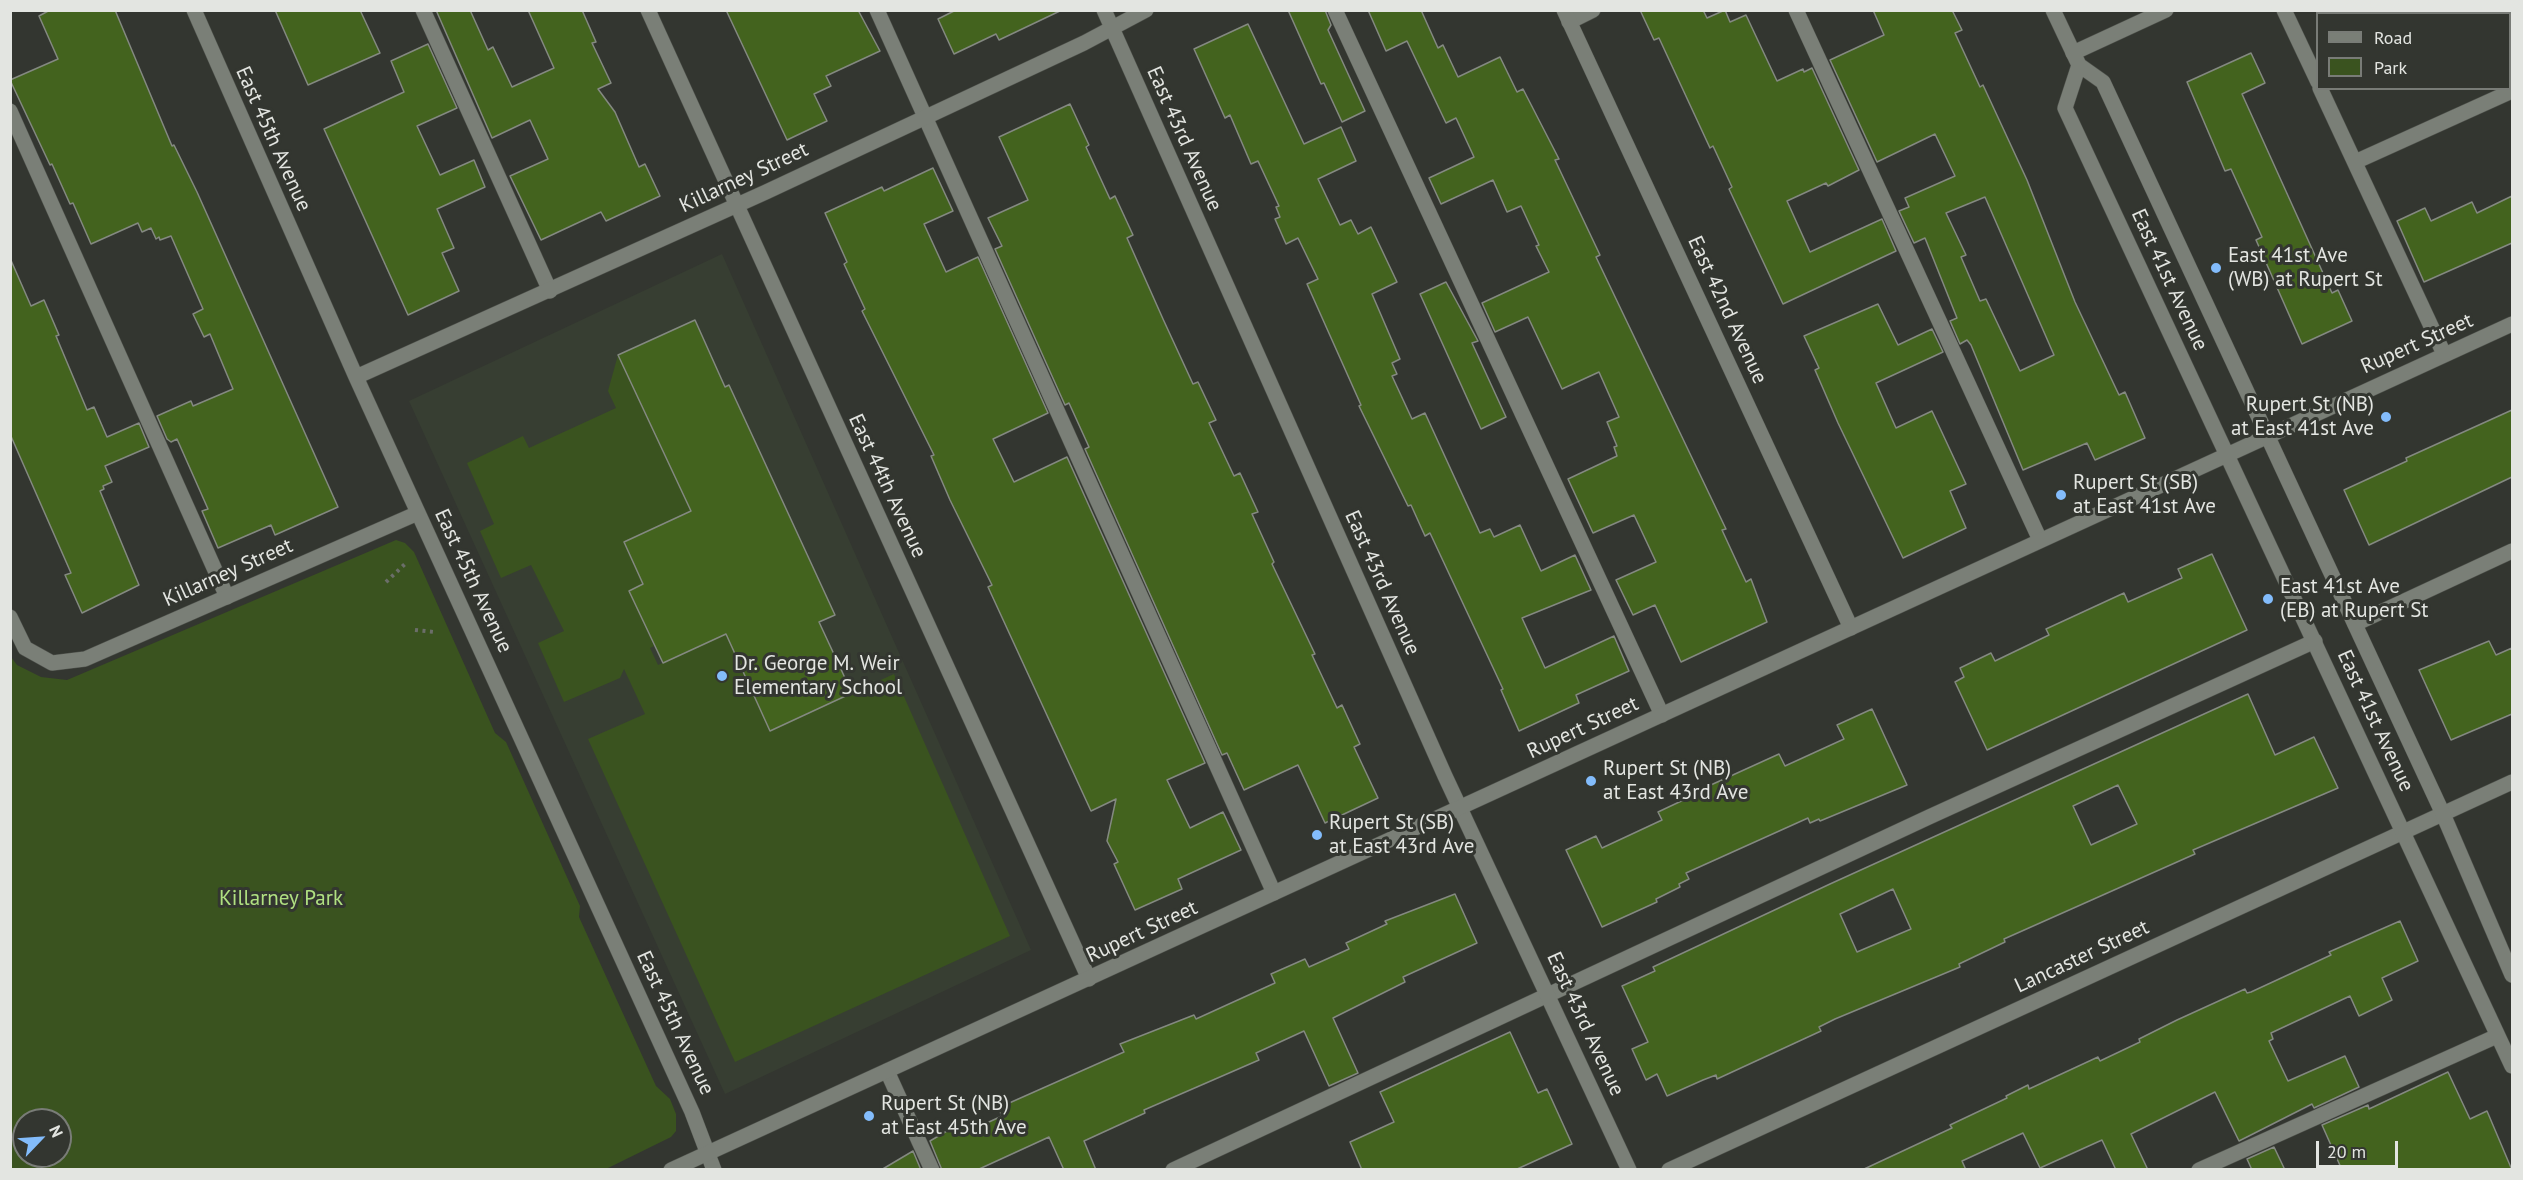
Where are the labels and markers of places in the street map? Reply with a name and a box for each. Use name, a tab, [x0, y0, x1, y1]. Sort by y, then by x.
place label: East 41st Ave (WB) at Rupert St	[2228, 243, 2383, 293]
marker: East 41st Ave (WB) at Rupert St	[2209, 261, 2223, 275]
place label: Rupert St (NB) at East 41st Ave	[2231, 392, 2374, 442]
marker: Rupert St (NB) at East 41st Ave	[2379, 410, 2393, 424]
place label: Rupert St (SB) at East 41st Ave	[2073, 470, 2216, 520]
marker: Rupert St (SB) at East 41st Ave	[2054, 488, 2068, 502]
place label: East 41st Ave (EB) at Rupert St	[2280, 574, 2428, 624]
marker: East 41st Ave (EB) at Rupert St	[2261, 592, 2275, 606]
place label: Dr. George M. Weir Elementary School	[734, 651, 902, 701]
marker: Dr. George M. Weir Elementary School	[715, 669, 729, 683]
place label: Rupert St (NB) at East 43rd Ave	[1603, 756, 1748, 806]
marker: Rupert St (NB) at East 43rd Ave	[1584, 774, 1598, 788]
place label: Rupert St (SB) at East 43rd Ave	[1329, 810, 1474, 860]
marker: Rupert St (SB) at East 43rd Ave	[1310, 828, 1324, 842]
place label: Rupert St (NB) at East 45th Ave	[881, 1091, 1027, 1141]
marker: Rupert St (NB) at East 45th Ave	[862, 1109, 876, 1123]

